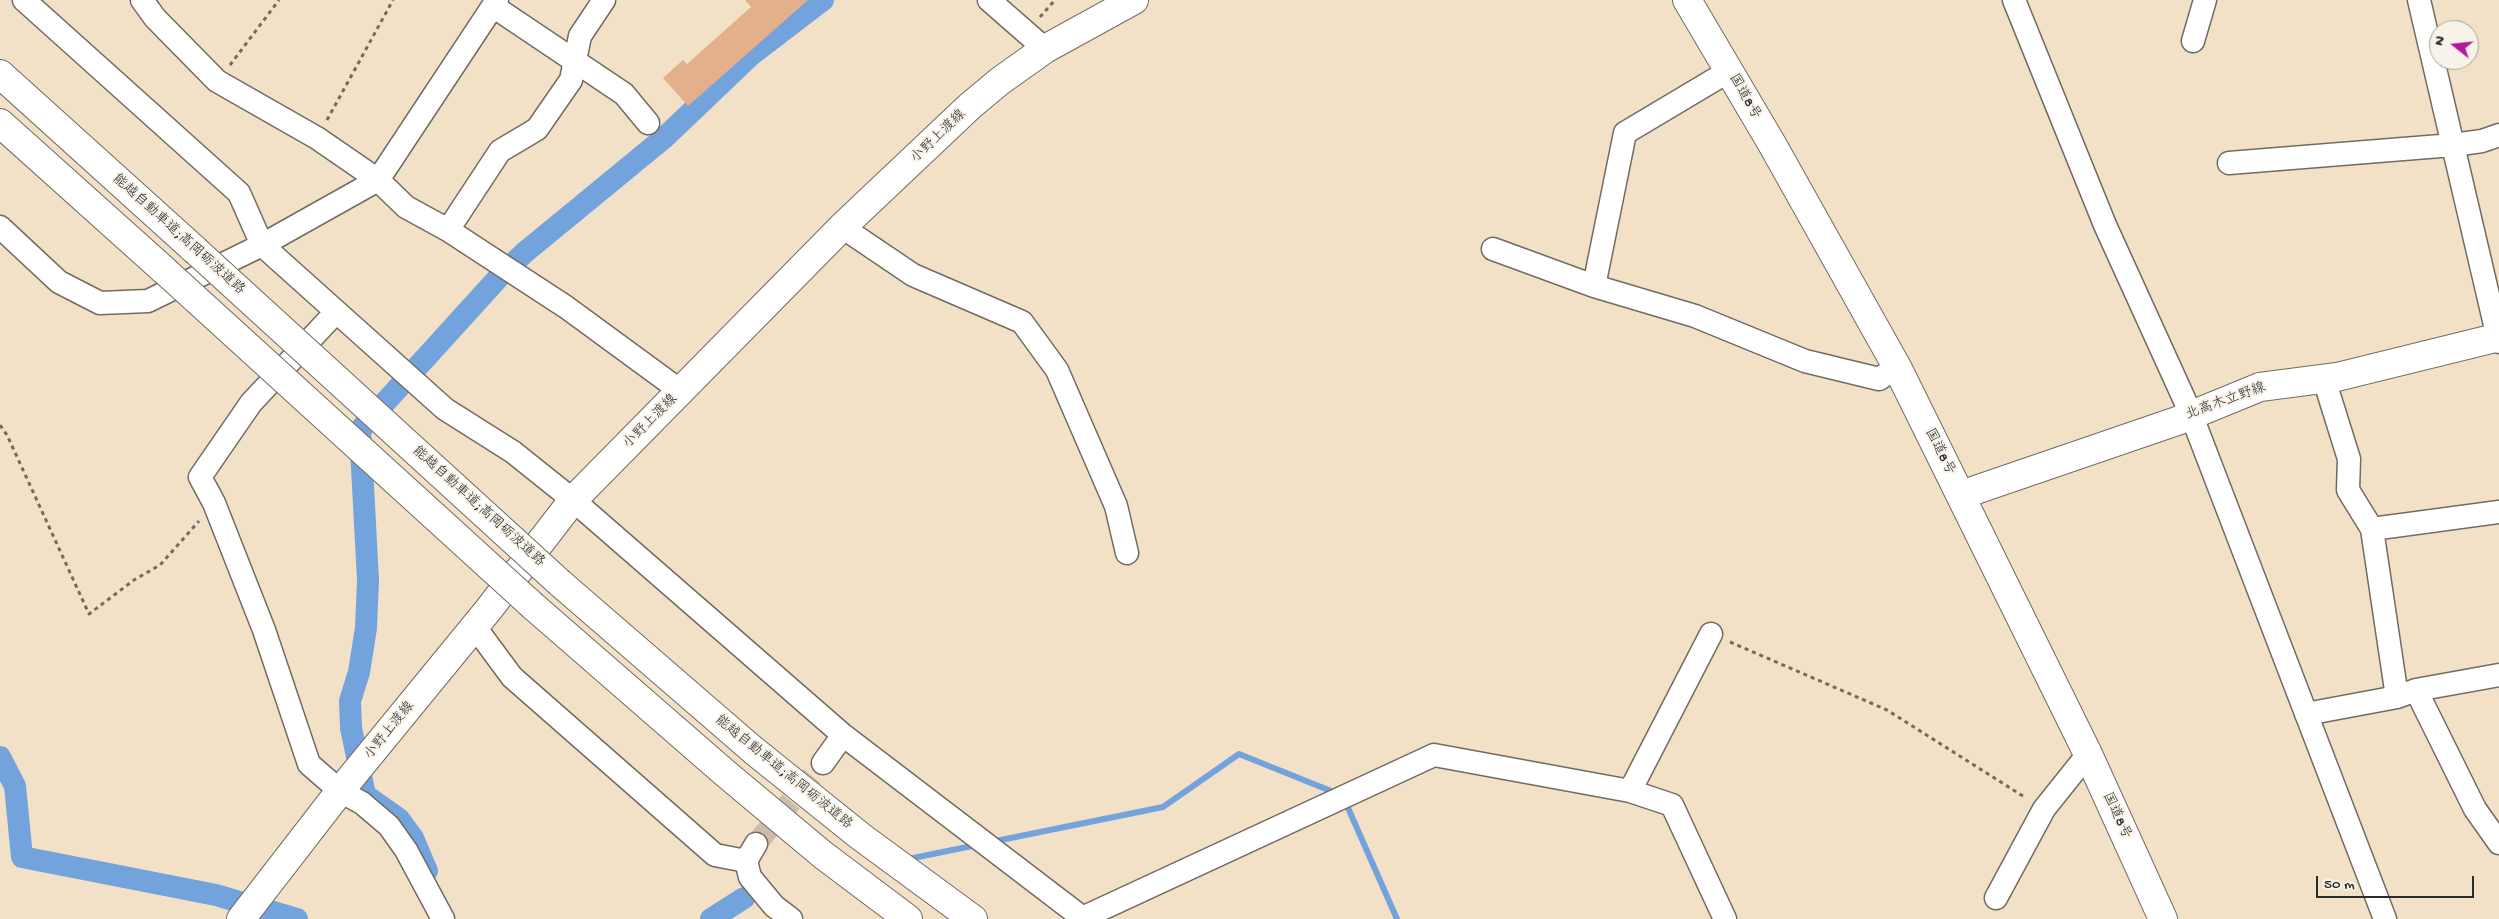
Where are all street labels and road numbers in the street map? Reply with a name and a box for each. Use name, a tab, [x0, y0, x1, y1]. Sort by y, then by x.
street label: 国道8号	[1724, 71, 1764, 123]
street label: 小野上渡線	[908, 107, 970, 167]
street label: 能越自動車道;高岡砺波道路	[108, 171, 248, 299]
street label: 北高木立野線	[2184, 380, 2268, 424]
street label: 小野上渡線	[620, 391, 682, 453]
street label: 国道8号	[1920, 426, 1958, 478]
street label: 能越自動車道;高岡砺波道路	[408, 443, 548, 571]
street label: 小野上渡線	[361, 699, 419, 763]
street label: 能越自動車道;高岡砺波道路	[711, 712, 855, 834]
street label: 国道8号	[2098, 790, 2134, 842]

